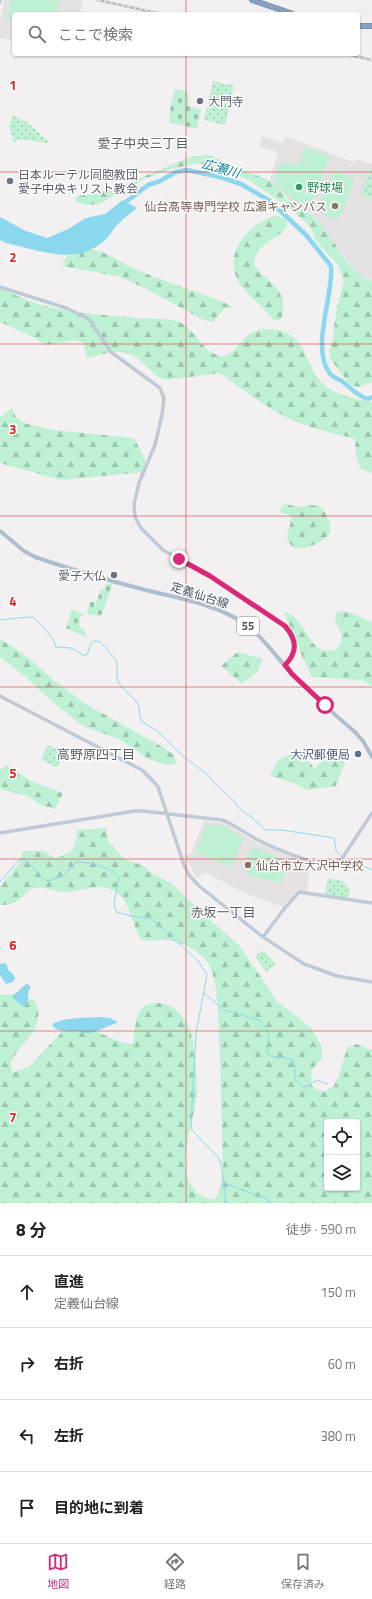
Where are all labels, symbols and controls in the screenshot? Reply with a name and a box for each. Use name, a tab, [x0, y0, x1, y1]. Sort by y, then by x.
search box	[12, 12, 360, 56]
icon: search	[26, 23, 48, 45]
text: ここで検索	[58, 23, 133, 46]
text: 1	[9, 75, 17, 95]
place label: 大門寺	[208, 92, 244, 111]
marker: 大門寺	[195, 96, 205, 106]
district label: 愛子中央三丁目	[97, 133, 189, 153]
water label: 広瀬川	[199, 153, 244, 184]
place label: 日本ルーテル同胞教団 愛子中央キリスト教会	[18, 165, 138, 198]
marker: 日本ルーテル同胞教団 愛子中央キリスト教会	[5, 176, 15, 186]
place label: 野球場	[307, 178, 343, 197]
marker: 野球場	[294, 182, 304, 192]
place label: 仙台高等専門学校 広瀬キャンパス	[144, 197, 327, 216]
marker: 仙台高等専門学校 広瀬キャンパス	[330, 201, 340, 211]
text: 2	[9, 247, 17, 267]
text: 3	[9, 419, 17, 439]
route end	[170, 550, 188, 568]
place label: 愛子大仏	[58, 566, 106, 585]
marker: 愛子大仏	[109, 570, 119, 580]
street label: 定義仙台線	[169, 577, 231, 613]
text: 4	[9, 591, 17, 611]
road number: 55	[237, 617, 259, 635]
route start	[316, 696, 334, 714]
district label: 高野原四丁目	[57, 744, 135, 764]
place label: 大沢郵便局	[290, 745, 350, 764]
marker: 大沢郵便局	[353, 749, 363, 759]
text: 5	[9, 763, 17, 783]
place label: 仙台市立大沢中学校	[256, 856, 364, 875]
marker: 仙台市立大沢中学校	[243, 860, 253, 870]
district label: 赤坂一丁目	[190, 902, 256, 922]
text: 6	[9, 935, 17, 955]
text: 7	[9, 1107, 17, 1127]
map controls	[324, 1119, 360, 1191]
button: locate	[324, 1119, 360, 1155]
button: layers	[324, 1155, 360, 1191]
text: 8 分	[16, 1217, 46, 1243]
text: 徒歩 · 590 m	[286, 1219, 356, 1239]
text: 直進	[54, 1270, 84, 1293]
icon: ahead	[16, 1281, 38, 1303]
text: 150 m	[320, 1282, 356, 1302]
text: 定義仙台線	[54, 1293, 119, 1313]
text: 右折	[54, 1352, 84, 1375]
icon: right	[16, 1353, 38, 1375]
text: 60 m	[328, 1354, 356, 1374]
text: 左折	[54, 1424, 84, 1447]
icon: left	[16, 1425, 38, 1447]
text: 380 m	[320, 1426, 356, 1446]
text: 目的地に到着	[54, 1496, 144, 1519]
icon: arrive	[16, 1497, 38, 1519]
tab: 地図	[47, 1551, 69, 1592]
tab: 経路	[164, 1551, 186, 1592]
tab: 保存済み	[281, 1551, 325, 1592]

